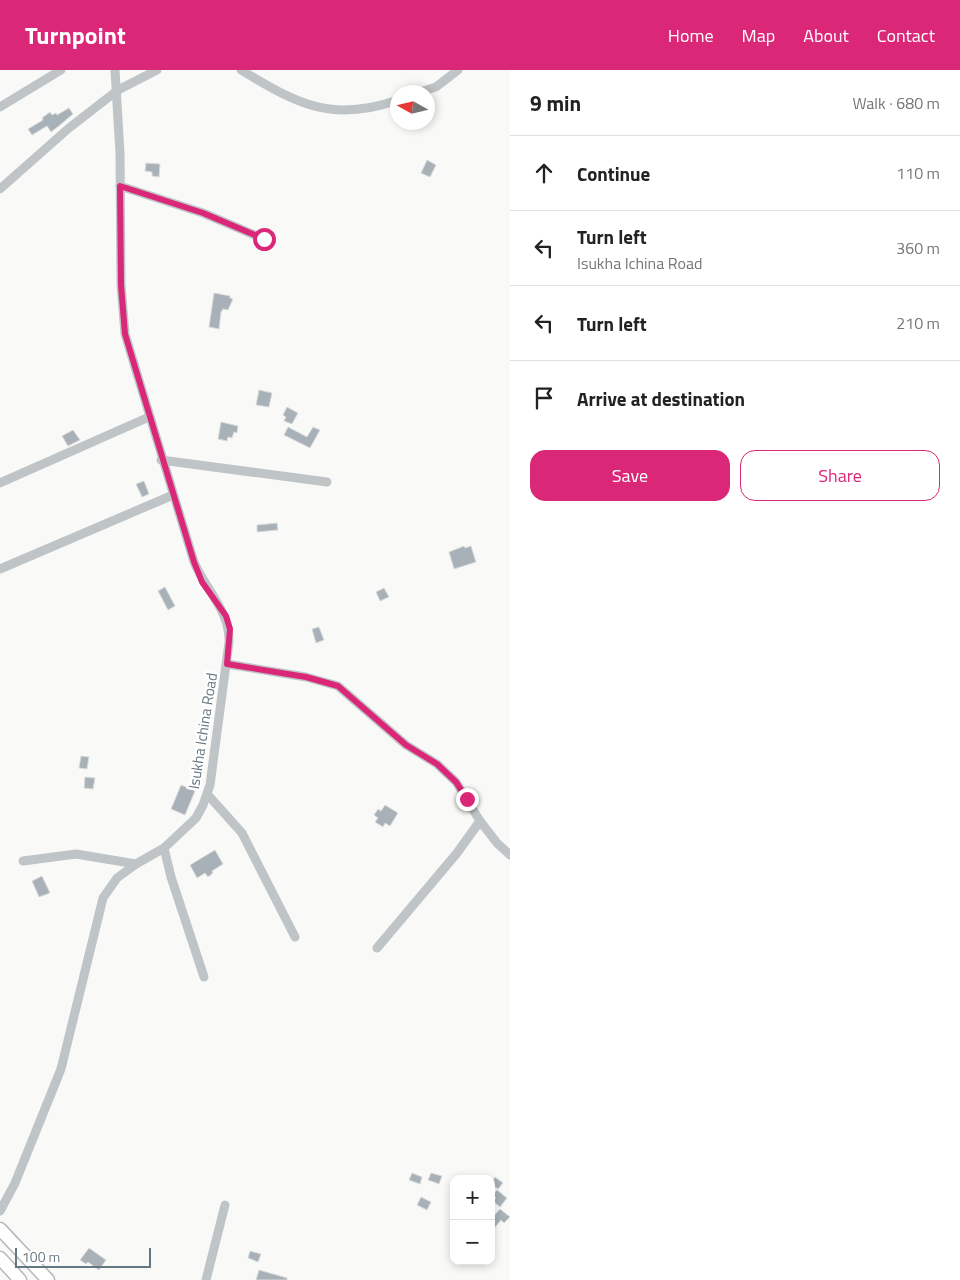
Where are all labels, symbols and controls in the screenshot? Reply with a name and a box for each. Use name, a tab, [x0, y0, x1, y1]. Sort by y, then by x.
text: Turnpoint	[25, 17, 126, 53]
text: Home	[668, 22, 714, 49]
text: Map	[742, 22, 775, 49]
text: About	[803, 22, 849, 49]
text: Contact	[877, 22, 935, 49]
north arrow	[390, 85, 435, 130]
text: 9 min	[530, 87, 581, 119]
text: Walk · 680 m	[852, 91, 940, 115]
icon: ahead	[530, 159, 558, 187]
text: Continue	[577, 159, 650, 188]
text: 110 m	[896, 161, 940, 185]
text: Turn left	[577, 222, 647, 251]
route start	[253, 228, 276, 251]
icon: left	[530, 234, 558, 262]
text: 360 m	[896, 236, 940, 260]
text: Isukha Ichina Road	[577, 251, 702, 275]
icon: left	[530, 309, 558, 337]
text: Turn left	[577, 309, 647, 338]
text: 210 m	[896, 311, 940, 335]
icon: arrive	[530, 384, 558, 412]
text: Arrive at destination	[577, 384, 745, 413]
button: Save	[530, 450, 730, 501]
button: Share	[740, 450, 940, 501]
street label: Isukha Ichina Road	[182, 671, 223, 791]
route end	[456, 788, 479, 811]
map controls	[450, 1175, 495, 1265]
button: +	[450, 1175, 495, 1220]
button: −	[450, 1220, 495, 1265]
scale bar	[15, 1245, 151, 1268]
text: 100 m	[22, 1246, 60, 1267]

